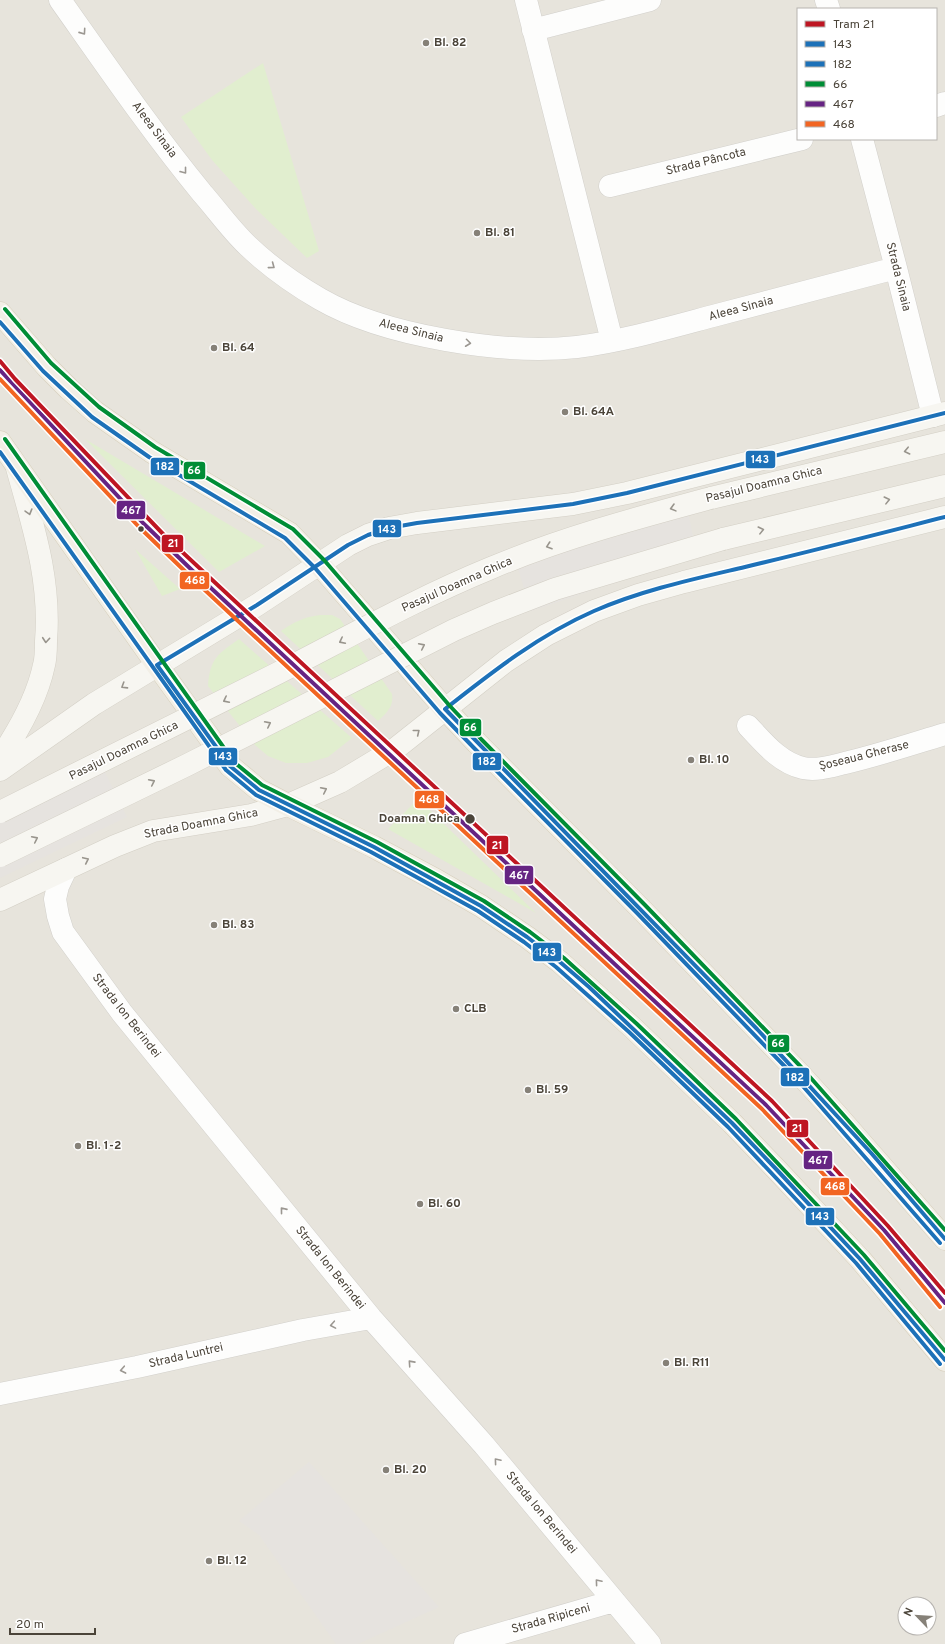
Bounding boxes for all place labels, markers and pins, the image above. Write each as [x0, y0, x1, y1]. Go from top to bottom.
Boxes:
place label: Bl. 82 [434, 35, 466, 51]
marker: Bl. 82 [421, 38, 431, 48]
place label: Bl. 81 [485, 225, 515, 241]
marker: Bl. 81 [472, 228, 482, 238]
place label: Bl. 64 [222, 340, 255, 356]
marker: Bl. 64 [209, 343, 219, 353]
place label: Bl. 64A [573, 404, 615, 420]
marker: Bl. 64A [560, 407, 570, 417]
unlabelled marker [136, 524, 146, 534]
place label: Bl. 10 [699, 752, 729, 768]
marker: Bl. 10 [686, 755, 696, 765]
place label: Doamna Ghica [379, 811, 460, 827]
marker: Doamna Ghica [463, 812, 477, 826]
place label: Bl. 83 [222, 917, 254, 933]
marker: Bl. 83 [209, 920, 219, 930]
place label: CLB [464, 1001, 487, 1017]
marker: CLB [451, 1004, 461, 1014]
place label: Bl. 59 [536, 1082, 568, 1098]
marker: Bl. 59 [523, 1085, 533, 1095]
place label: Bl. 1-2 [86, 1138, 121, 1154]
marker: Bl. 1-2 [73, 1141, 83, 1151]
place label: Bl. 60 [428, 1196, 461, 1212]
marker: Bl. 60 [415, 1199, 425, 1209]
place label: Bl. R11 [674, 1355, 710, 1371]
marker: Bl. R11 [661, 1358, 671, 1368]
place label: Bl. 20 [394, 1462, 427, 1478]
marker: Bl. 20 [381, 1465, 391, 1475]
place label: Bl. 12 [217, 1553, 247, 1569]
marker: Bl. 12 [204, 1556, 214, 1566]

